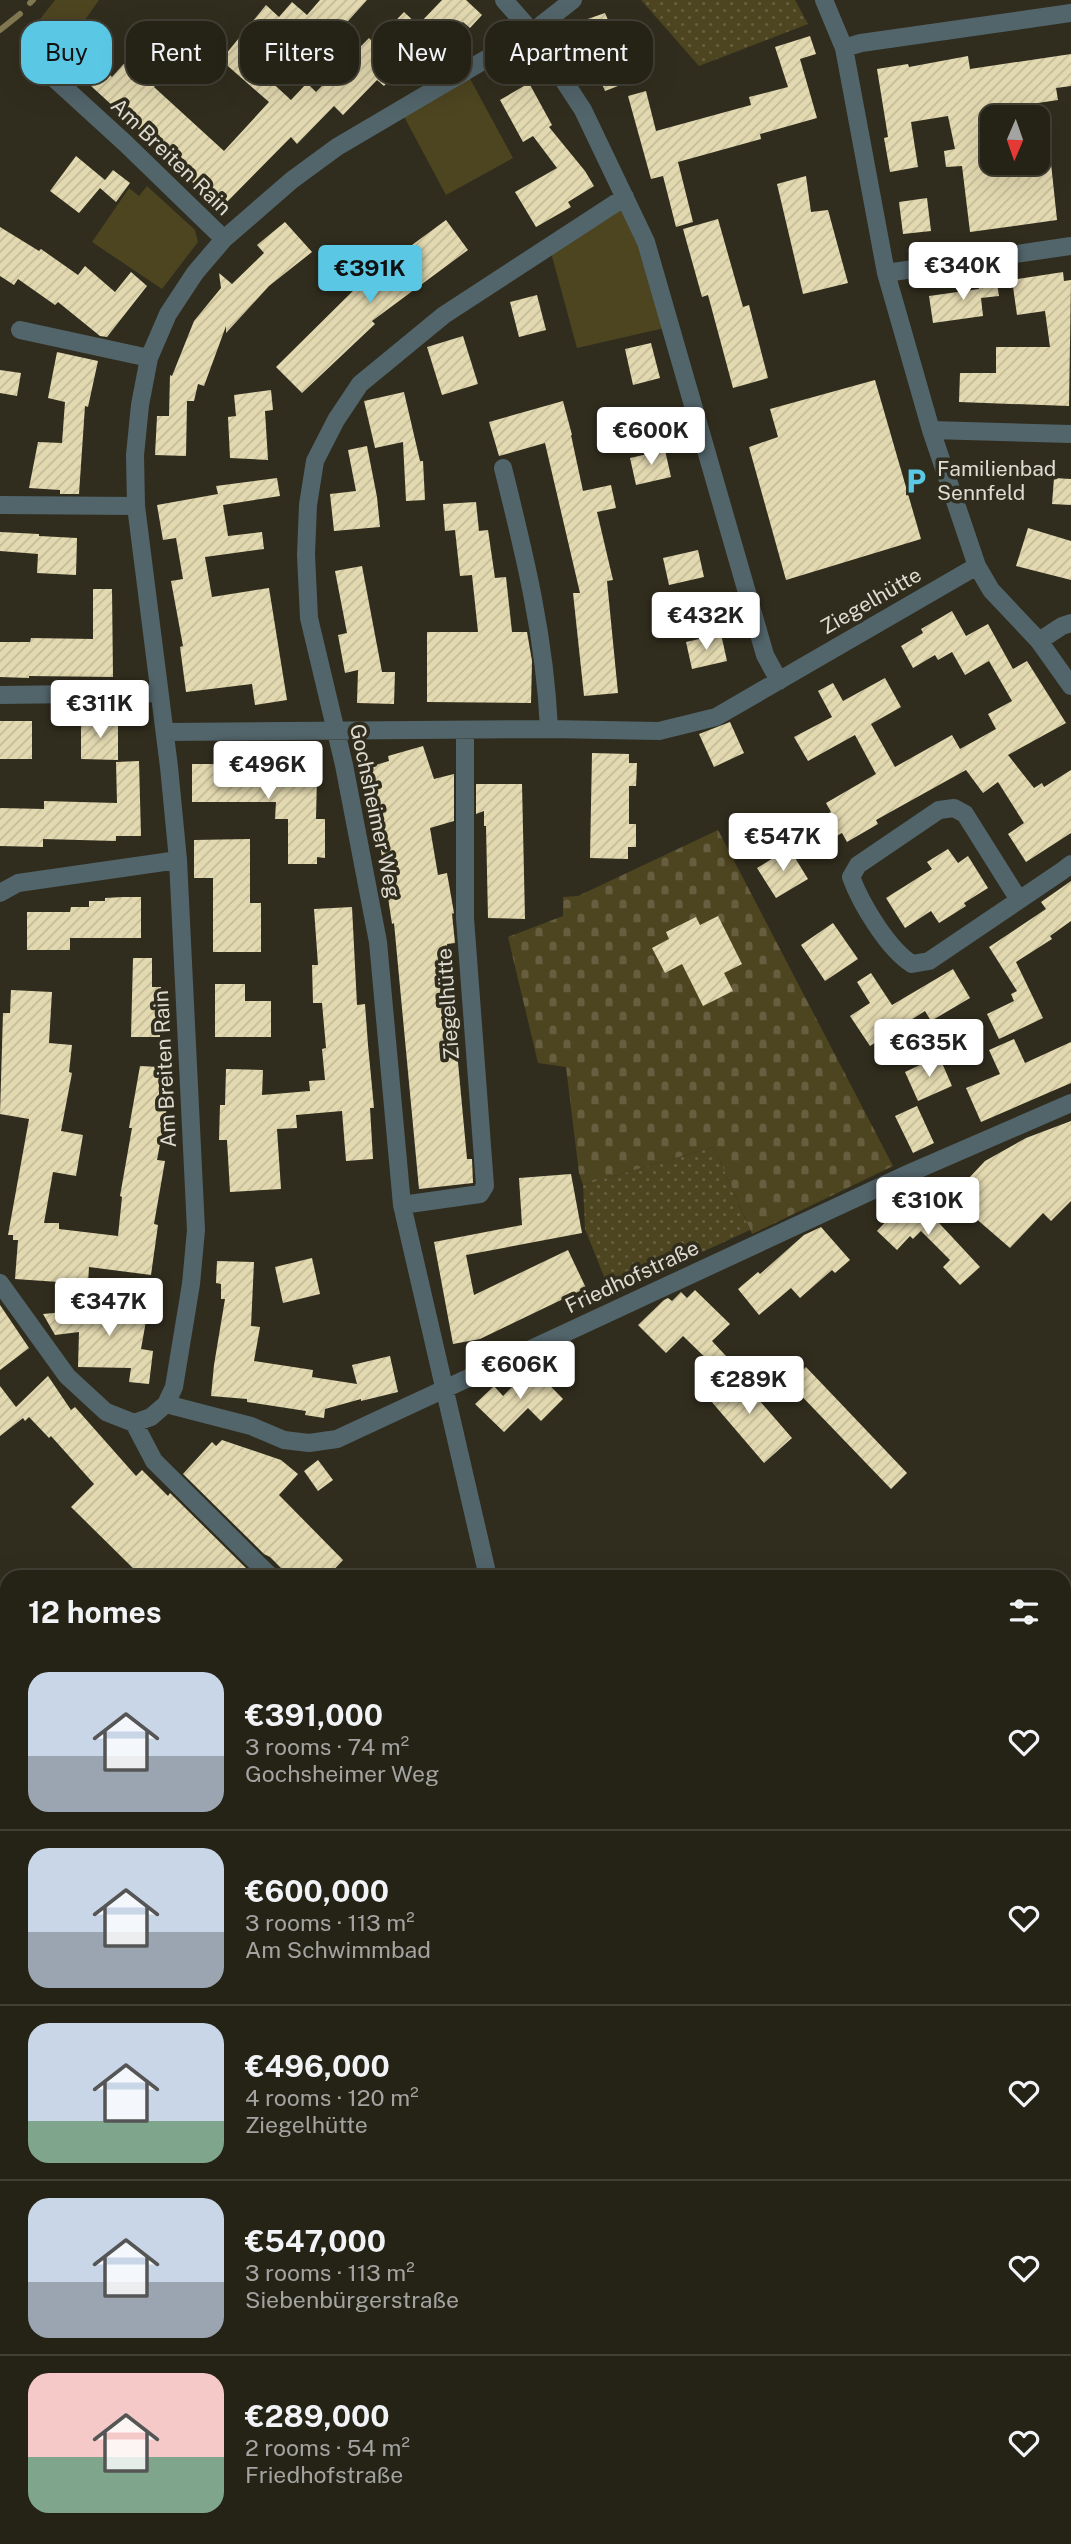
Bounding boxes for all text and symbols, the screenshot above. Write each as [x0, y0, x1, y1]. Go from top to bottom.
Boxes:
chip: Buy [21, 21, 112, 84]
chip: Rent [126, 21, 226, 84]
chip: Filters [240, 21, 359, 84]
chip: New [373, 21, 471, 84]
chip: Apartment [485, 21, 653, 84]
street label: Am Breiten Rain [106, 93, 237, 220]
north arrow [980, 105, 1050, 175]
map controls [980, 105, 1050, 175]
pin: €340K [914, 243, 1012, 302]
pin: €391K [321, 246, 419, 305]
text: €340K [925, 251, 1001, 278]
text: €391K [334, 254, 406, 281]
pin: €600K [602, 407, 700, 467]
text: €600K [613, 416, 689, 443]
place label: Familienbad Sennfeld [937, 456, 1056, 505]
parking icon: Familienbad Sennfeld [901, 466, 931, 496]
street label: Ziegelhütte [816, 562, 926, 639]
pin: €432K [657, 592, 755, 652]
text: €432K [668, 601, 744, 628]
pin: €311K [51, 680, 149, 740]
text: €311K [67, 689, 133, 716]
street label: Gochsheimer Weg [345, 722, 406, 900]
pin: €496K [219, 742, 317, 801]
text: €496K [230, 750, 306, 777]
pin: €547K [734, 814, 832, 873]
text: €547K [745, 822, 821, 849]
street label: Ziegelhütte [431, 947, 464, 1061]
street label: Am Breiten Rain [148, 990, 181, 1148]
pin: €635K [880, 1020, 978, 1079]
text: €635K [890, 1028, 968, 1055]
pin: €310K [879, 1178, 977, 1237]
text: €310K [892, 1186, 964, 1213]
street label: Friedhofstraße [561, 1235, 703, 1318]
pin: €347K [60, 1278, 158, 1338]
text: €347K [71, 1287, 147, 1314]
pin: €606K [471, 1342, 569, 1401]
text: €606K [482, 1350, 558, 1377]
pin: €289K [700, 1356, 798, 1416]
text: €289K [711, 1365, 787, 1392]
icon: filters [1005, 1593, 1043, 1631]
text: 12 homes [28, 1594, 162, 1630]
text: €391,000 [245, 1697, 383, 1733]
icon: home [84, 1700, 168, 1784]
icon: heart [1005, 1723, 1043, 1761]
text: 3 rooms · 74 m² [245, 1733, 409, 1760]
text: Gochsheimer Weg [245, 1760, 439, 1787]
text: €600,000 [245, 1873, 389, 1909]
icon: home [84, 1876, 168, 1960]
icon: heart [1005, 1899, 1043, 1937]
text: 3 rooms · 113 m² [245, 1909, 415, 1936]
text: Am Schwimmbad [245, 1936, 431, 1963]
text: €496,000 [245, 2048, 390, 2084]
icon: home [84, 2051, 168, 2135]
icon: heart [1005, 2074, 1043, 2112]
text: 4 rooms · 120 m² [245, 2084, 419, 2111]
text: Ziegelhütte [245, 2111, 368, 2138]
text: €547,000 [245, 2223, 386, 2259]
icon: home [84, 2226, 168, 2310]
icon: heart [1005, 2249, 1043, 2287]
text: 3 rooms · 113 m² [245, 2259, 415, 2286]
text: Siebenbürgerstraße [245, 2286, 459, 2313]
text: €289,000 [245, 2398, 390, 2434]
icon: home [84, 2401, 168, 2485]
icon: heart [1005, 2424, 1043, 2462]
text: 2 rooms · 54 m² [245, 2434, 410, 2461]
text: Friedhofstraße [245, 2461, 403, 2488]

